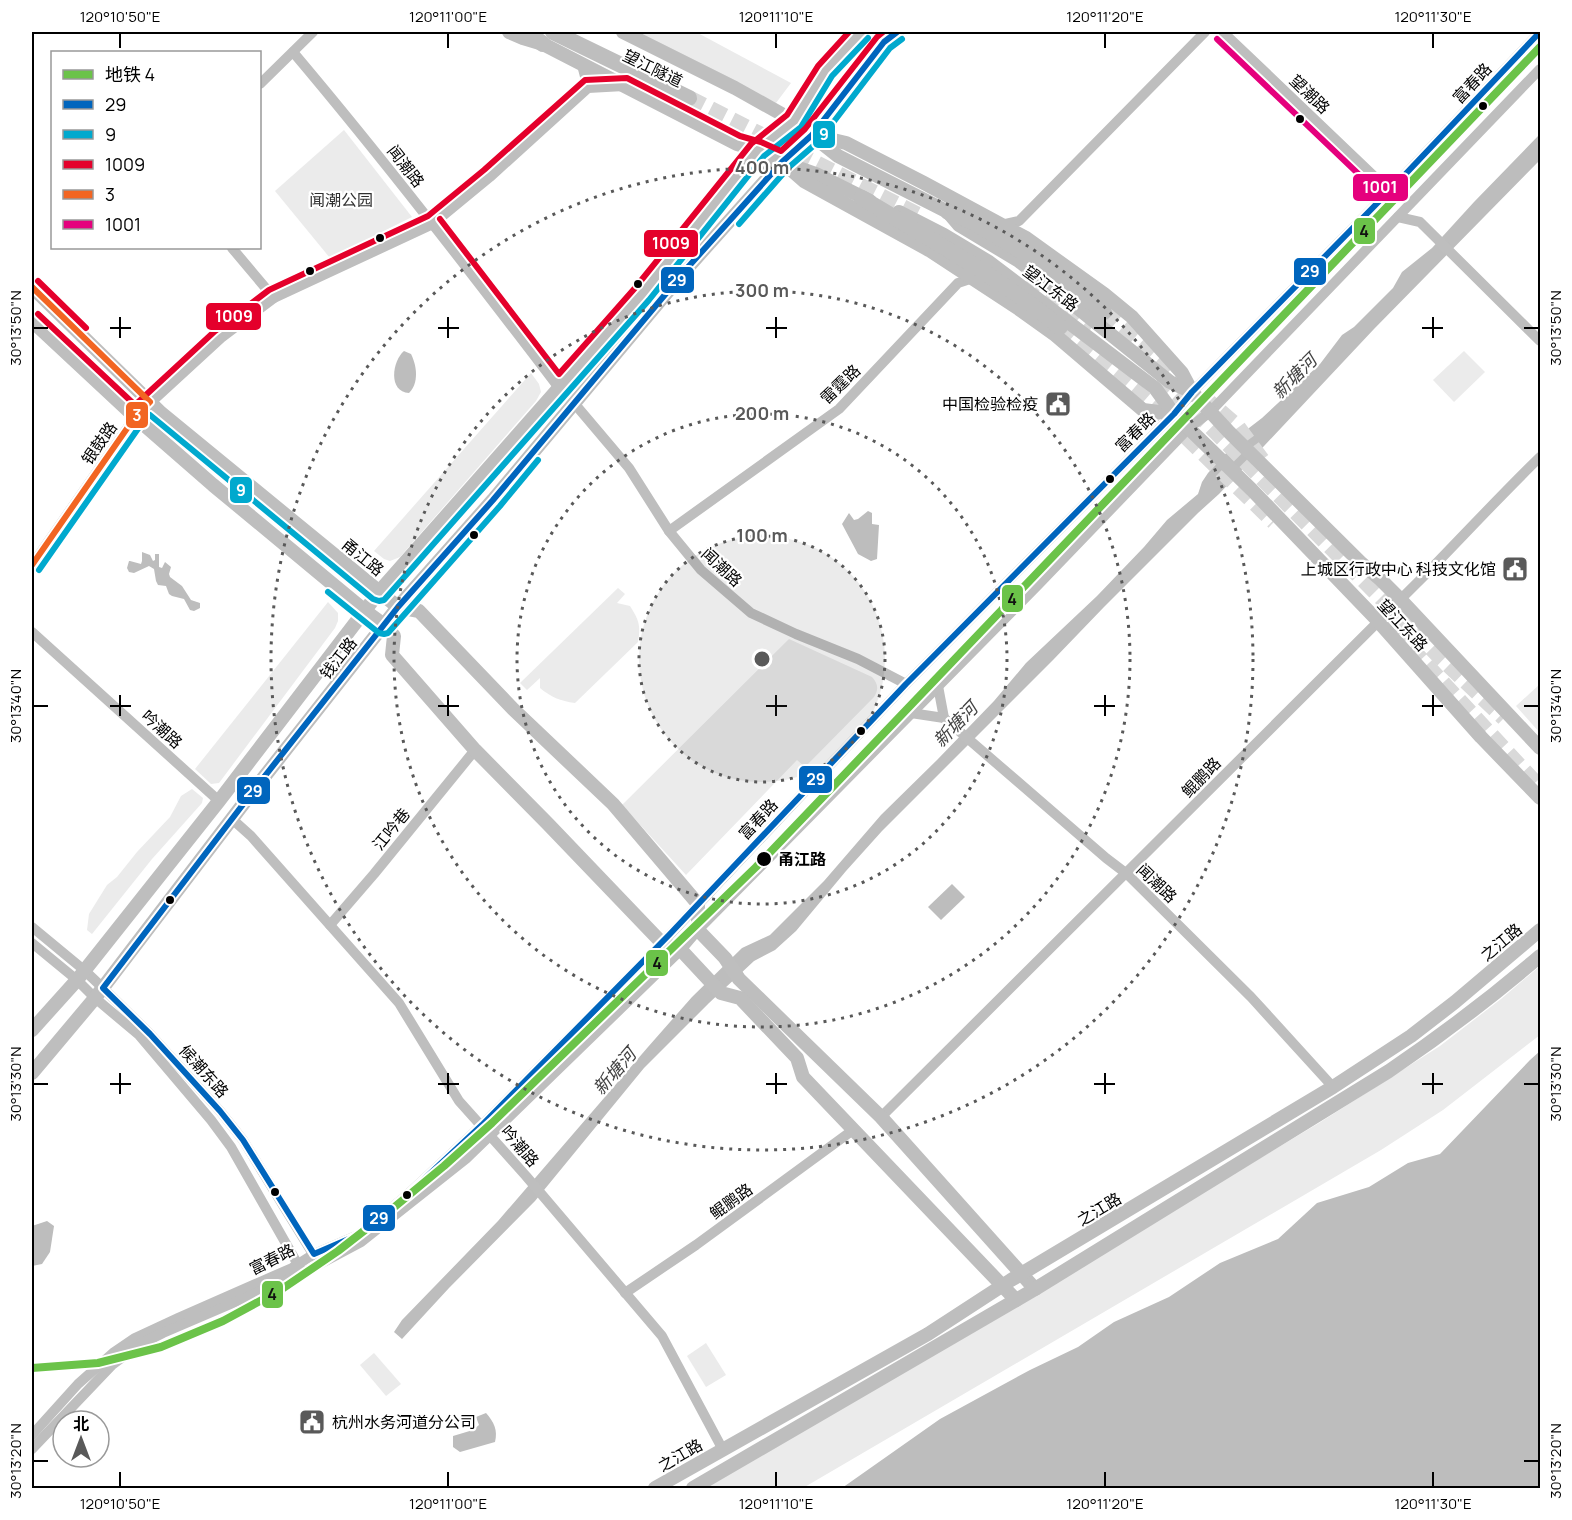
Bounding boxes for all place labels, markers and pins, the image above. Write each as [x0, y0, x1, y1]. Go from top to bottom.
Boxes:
unlabelled marker [1477, 100, 1489, 112]
unlabelled marker [1294, 113, 1306, 125]
unlabelled marker [374, 232, 386, 244]
unlabelled marker [304, 265, 316, 277]
unlabelled marker [632, 278, 644, 290]
public building icon: 中国检验检疫 [1043, 389, 1073, 419]
place label: 中国检验检疫 [942, 393, 1038, 415]
unlabelled marker [1104, 473, 1116, 485]
unlabelled marker [468, 529, 480, 541]
public building icon: 上城区行政中心 科技文化馆 [1500, 554, 1530, 584]
place label: 上城区行政中心 科技文化馆 [1301, 558, 1496, 580]
centre of rings [752, 649, 772, 669]
unlabelled marker [855, 725, 867, 737]
place label: 甬江路 [778, 848, 826, 870]
marker: 甬江路 [755, 850, 773, 868]
unlabelled marker [164, 894, 176, 906]
unlabelled marker [269, 1186, 281, 1198]
unlabelled marker [401, 1189, 413, 1201]
public building icon: 杭州水务河道分公司 [297, 1407, 327, 1437]
place label: 杭州水务河道分公司 [332, 1411, 476, 1433]

